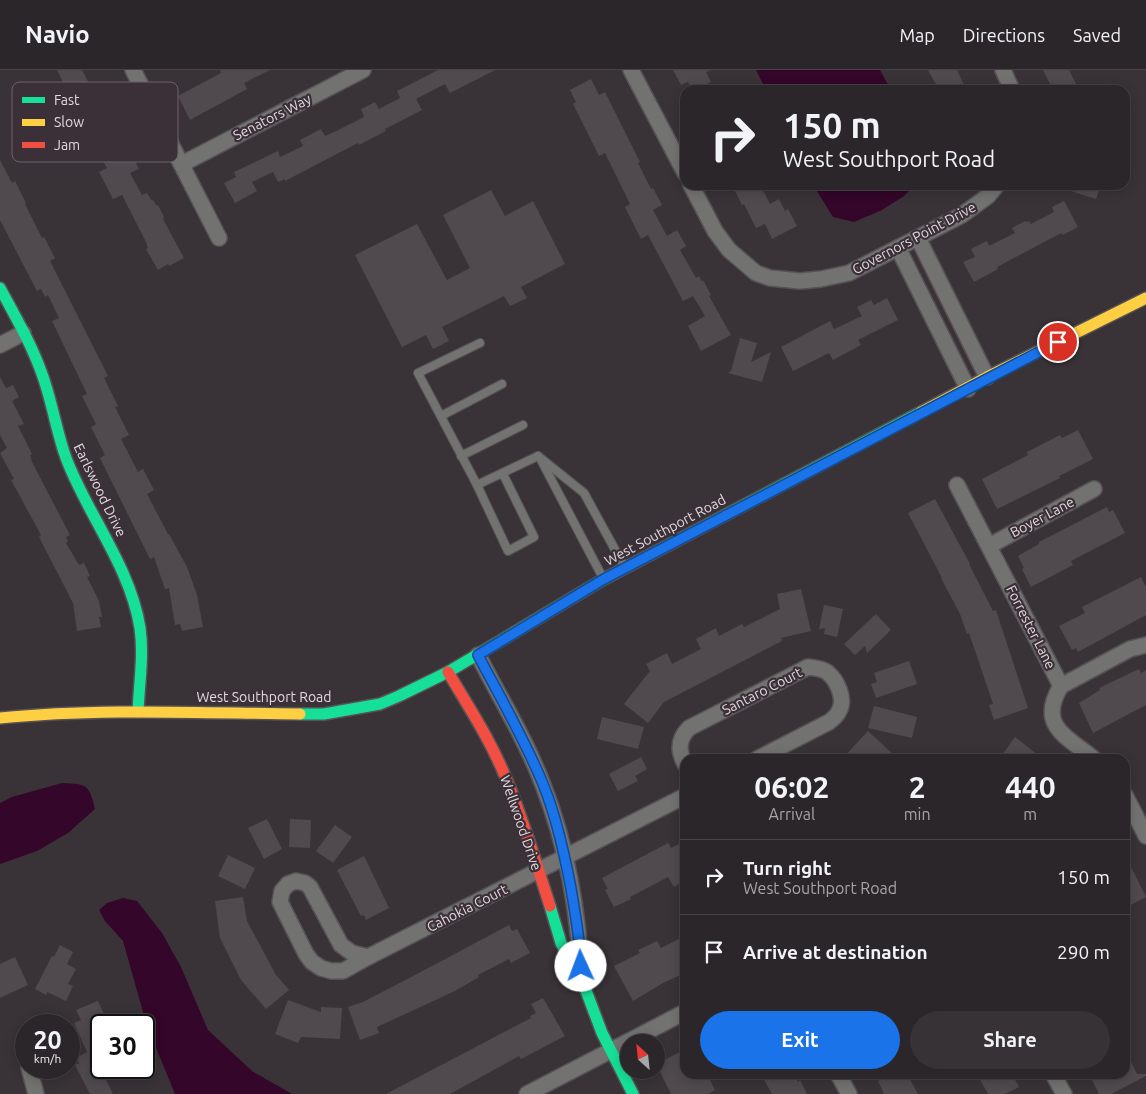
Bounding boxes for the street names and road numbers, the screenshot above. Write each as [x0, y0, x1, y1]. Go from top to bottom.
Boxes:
street label: Senators Way [230, 90, 314, 143]
street label: Governors Point Drive [849, 199, 979, 277]
street label: Earlswood Drive [70, 441, 130, 539]
street label: West Southport Road [602, 491, 728, 569]
street label: Boyer Lane [1007, 493, 1077, 541]
street label: Forrester Lane [1003, 583, 1059, 671]
street label: Santaro Court [719, 664, 805, 718]
street label: West Southport Road [197, 689, 331, 705]
street label: Wellwood Drive [497, 773, 545, 873]
street label: Cahokia Court [424, 881, 510, 935]

